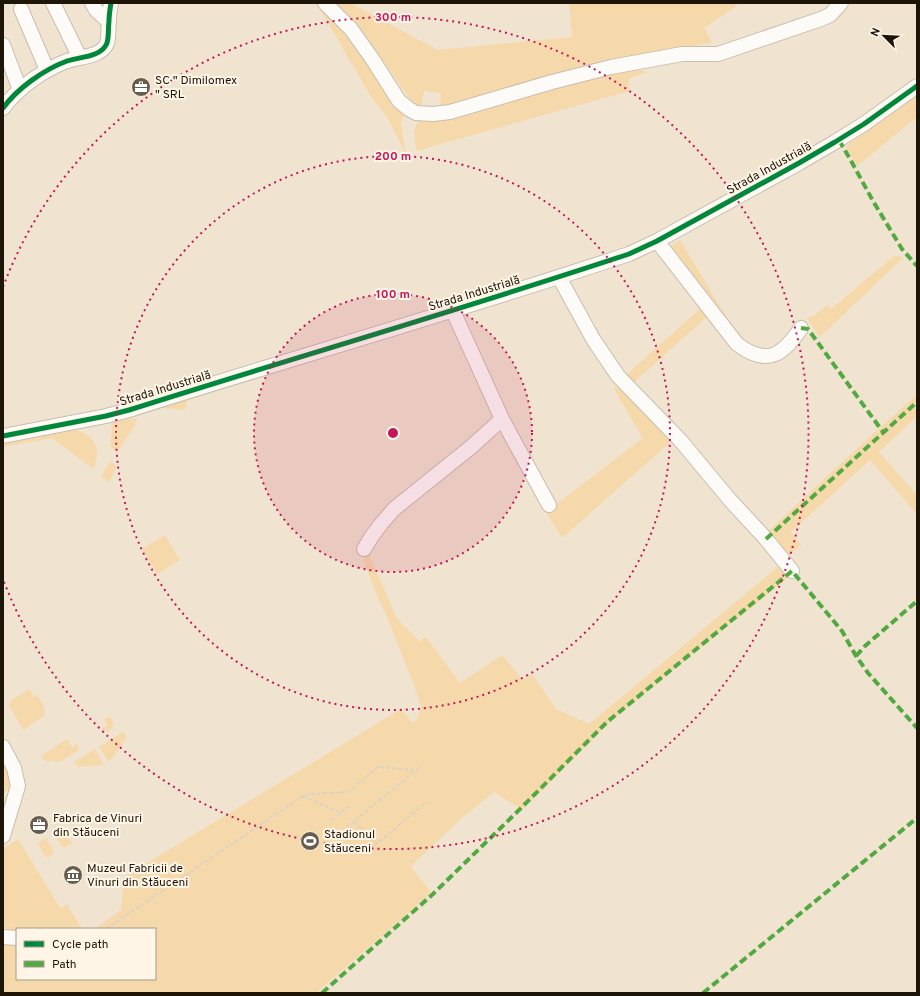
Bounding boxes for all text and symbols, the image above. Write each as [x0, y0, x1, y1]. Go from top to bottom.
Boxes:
text: 300 m [375, 10, 411, 26]
north arrow [864, 16, 904, 56]
text: N [868, 26, 884, 39]
place label: SC " Dimilomex " SRL [155, 73, 237, 103]
office icon: SC " Dimilomex " SRL [130, 76, 152, 98]
street label: Strada Industrială [724, 139, 815, 199]
text: 200 m [375, 149, 411, 165]
street label: Strada Industrială [427, 272, 522, 315]
text: 100 m [376, 287, 410, 303]
street label: Strada Industrială [118, 367, 213, 410]
centre of rings [386, 426, 400, 440]
place label: Fabrica de Vinuri din Stăuceni [53, 811, 142, 841]
office icon: Fabrica de Vinuri din Stăuceni [28, 814, 50, 836]
place label: Stadionul Stăuceni [324, 827, 375, 857]
sports icon: Stadionul Stăuceni [299, 830, 321, 852]
place label: Muzeul Fabricii de Vinuri din Stăuceni [87, 861, 188, 891]
museum icon: Muzeul Fabricii de Vinuri din Stăuceni [62, 864, 84, 886]
legend [16, 928, 156, 980]
text: Cycle path [52, 937, 109, 953]
text: Path [52, 957, 77, 973]

